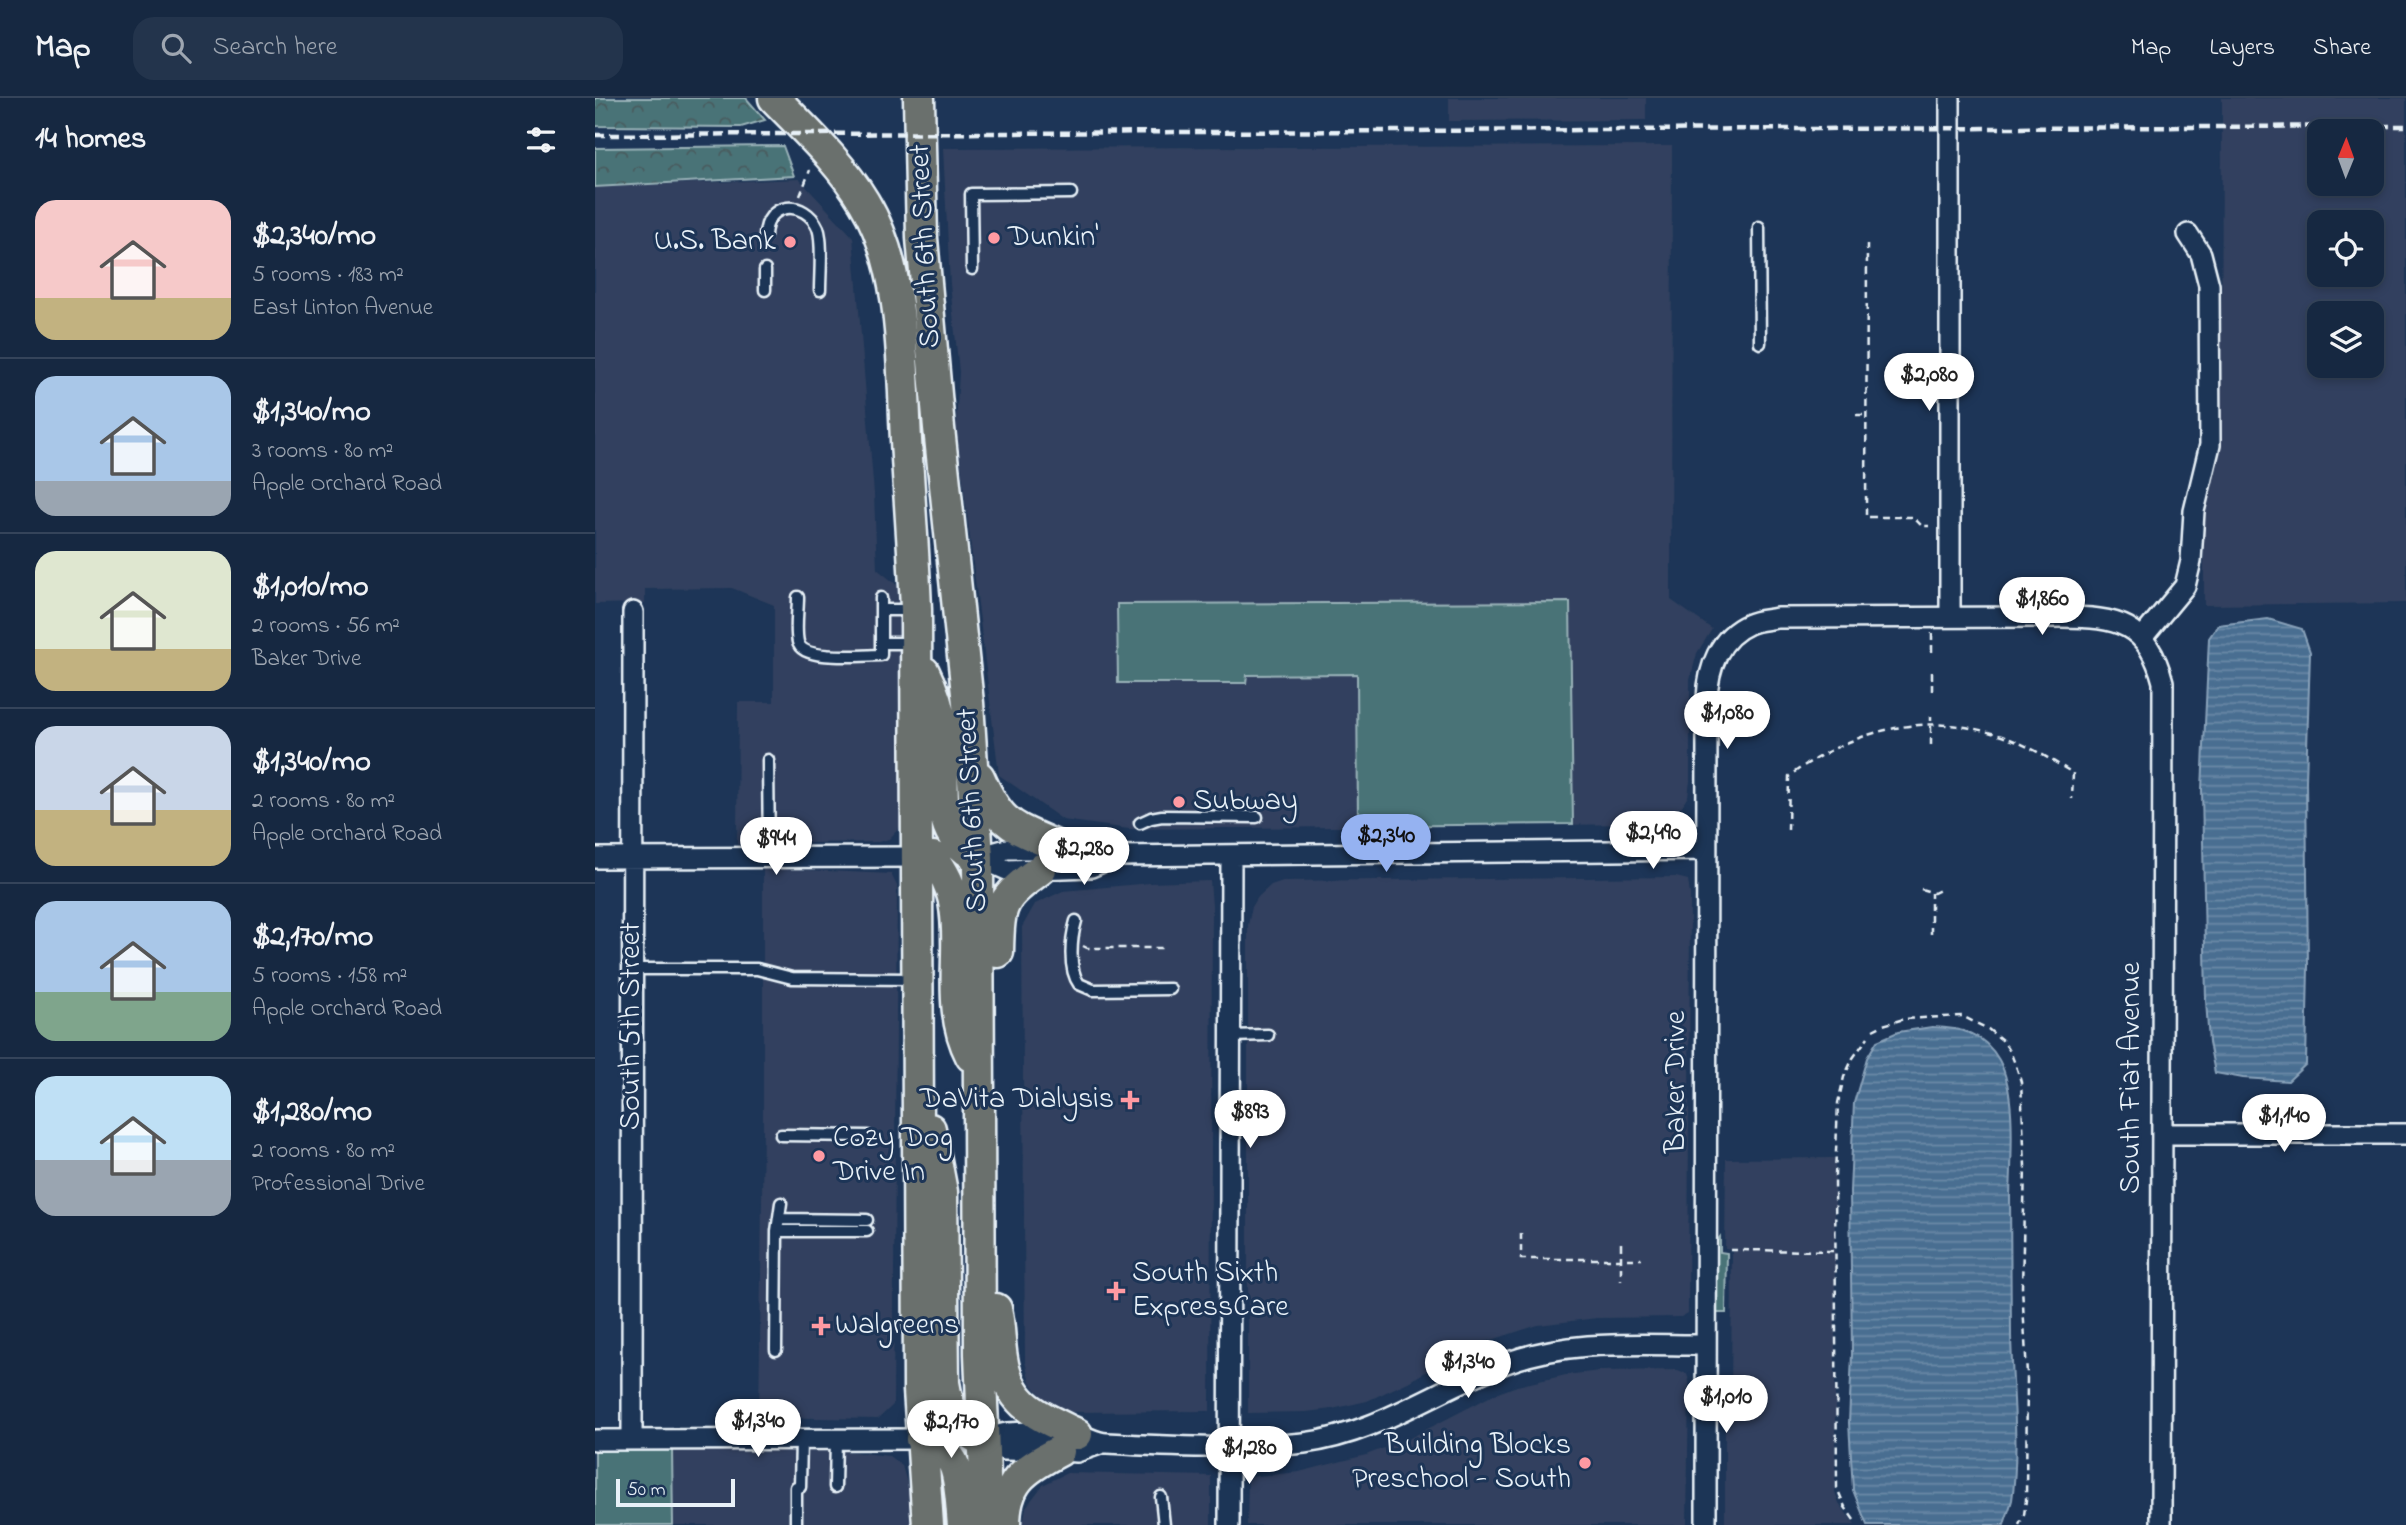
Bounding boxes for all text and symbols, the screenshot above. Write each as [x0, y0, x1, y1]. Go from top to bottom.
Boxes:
search box [133, 17, 623, 80]
text: Map [35, 24, 91, 72]
icon: search [157, 29, 195, 67]
text: Search here [213, 29, 337, 67]
text: Map [2131, 31, 2171, 66]
text: Layers [2209, 31, 2275, 66]
text: Share [2313, 31, 2371, 66]
text: 14 homes [35, 118, 146, 162]
north arrow [2307, 119, 2383, 196]
map controls [2307, 119, 2384, 378]
icon: filters [522, 121, 560, 159]
street label: South 6th Street [899, 143, 953, 349]
button: locate [2307, 210, 2384, 287]
text: $2,340/mo [252, 215, 376, 259]
place label: Dunkin' [1007, 216, 1098, 260]
place label: U.S. Bank [654, 220, 777, 264]
icon: home [91, 228, 175, 312]
marker: Dunkin' [986, 230, 1002, 246]
marker: U.S. Bank [782, 234, 798, 250]
text: 5 rooms · 183 m² [252, 259, 404, 292]
text: East Linton Avenue [252, 292, 433, 325]
button: layers [2307, 301, 2384, 378]
pin: $2,080 [1872, 354, 1986, 413]
text: $2,080 [1900, 359, 1958, 392]
text: $1,340/mo [252, 391, 371, 435]
icon: home [91, 404, 175, 488]
text: 3 rooms · 80 m² [252, 435, 393, 468]
text: Apple Orchard Road [252, 468, 442, 501]
text: $1,010/mo [252, 566, 369, 610]
pin: $1,860 [1985, 578, 2099, 637]
icon: home [91, 579, 175, 663]
text: $1,860 [2015, 583, 2069, 616]
text: 2 rooms · 56 m² [252, 610, 400, 643]
text: Baker Drive [252, 643, 361, 676]
pin: $1,080 [1670, 692, 1784, 751]
text: $1,080 [1700, 697, 1754, 730]
street label: South 6th Street [946, 707, 1000, 913]
text: $1,340/mo [252, 741, 371, 785]
icon: home [91, 754, 175, 838]
place label: Subway [1193, 780, 1298, 824]
text: 2 rooms · 80 m² [252, 785, 395, 818]
marker: Subway [1171, 794, 1187, 810]
pin: $2,490 [1596, 812, 1710, 871]
pin: $2,340 [1329, 814, 1443, 874]
text: $2,490 [1625, 817, 1681, 850]
text: Apple Orchard Road [252, 818, 442, 851]
pin: $944 [735, 818, 817, 877]
text: $2,340 [1357, 820, 1415, 853]
text: $944 [756, 823, 796, 856]
pin: $2,280 [1027, 828, 1141, 887]
text: $2,280 [1054, 833, 1114, 866]
text: $2,170/mo [252, 916, 373, 960]
street label: South 5th Street [610, 922, 654, 1130]
icon: home [91, 929, 175, 1013]
text: 5 rooms · 158 m² [252, 960, 407, 993]
street label: South Fiat Avenue [2110, 961, 2154, 1194]
text: Apple Orchard Road [252, 993, 442, 1026]
street label: Baker Drive [1655, 1010, 1699, 1154]
place label: DaVita Dialysis [919, 1078, 1114, 1122]
marker: DaVita Dialysis [1120, 1090, 1140, 1110]
pin: $893 [1209, 1090, 1291, 1150]
text: $1,280/mo [252, 1091, 372, 1135]
pin: $1,140 [2227, 1094, 2341, 1154]
text: $893 [1231, 1096, 1269, 1129]
text: $1,140 [2258, 1100, 2310, 1133]
icon: home [91, 1104, 175, 1188]
place label: Cozy Dog Drive In [832, 1117, 953, 1195]
text: 2 rooms · 80 m² [252, 1135, 395, 1168]
marker: Cozy Dog Drive In [811, 1148, 827, 1164]
text: Professional Drive [252, 1168, 425, 1201]
place label: South Sixth ExpressCare [1132, 1252, 1289, 1330]
marker: South Sixth ExpressCare [1106, 1281, 1126, 1301]
place label: Walgreens [835, 1304, 959, 1348]
marker: Walgreens [813, 1318, 829, 1334]
pin: $1,340 [1411, 1340, 1525, 1400]
text: $1,340 [1441, 1346, 1495, 1379]
pin: $1,010 [1669, 1376, 1783, 1435]
text: $1,010 [1700, 1381, 1752, 1414]
pin: $1,340 [701, 1400, 815, 1459]
pin: $2,170 [894, 1400, 1008, 1460]
text: $1,340 [731, 1405, 785, 1438]
text: $2,170 [923, 1406, 979, 1439]
place label: Building Blocks Preschool - South [1352, 1424, 1571, 1502]
pin: $1,280 [1192, 1426, 1306, 1486]
text: $1,280 [1221, 1432, 1277, 1465]
marker: Building Blocks Preschool - South [1577, 1455, 1593, 1471]
scale bar [616, 1476, 735, 1508]
text: 50 m [627, 1477, 666, 1504]

